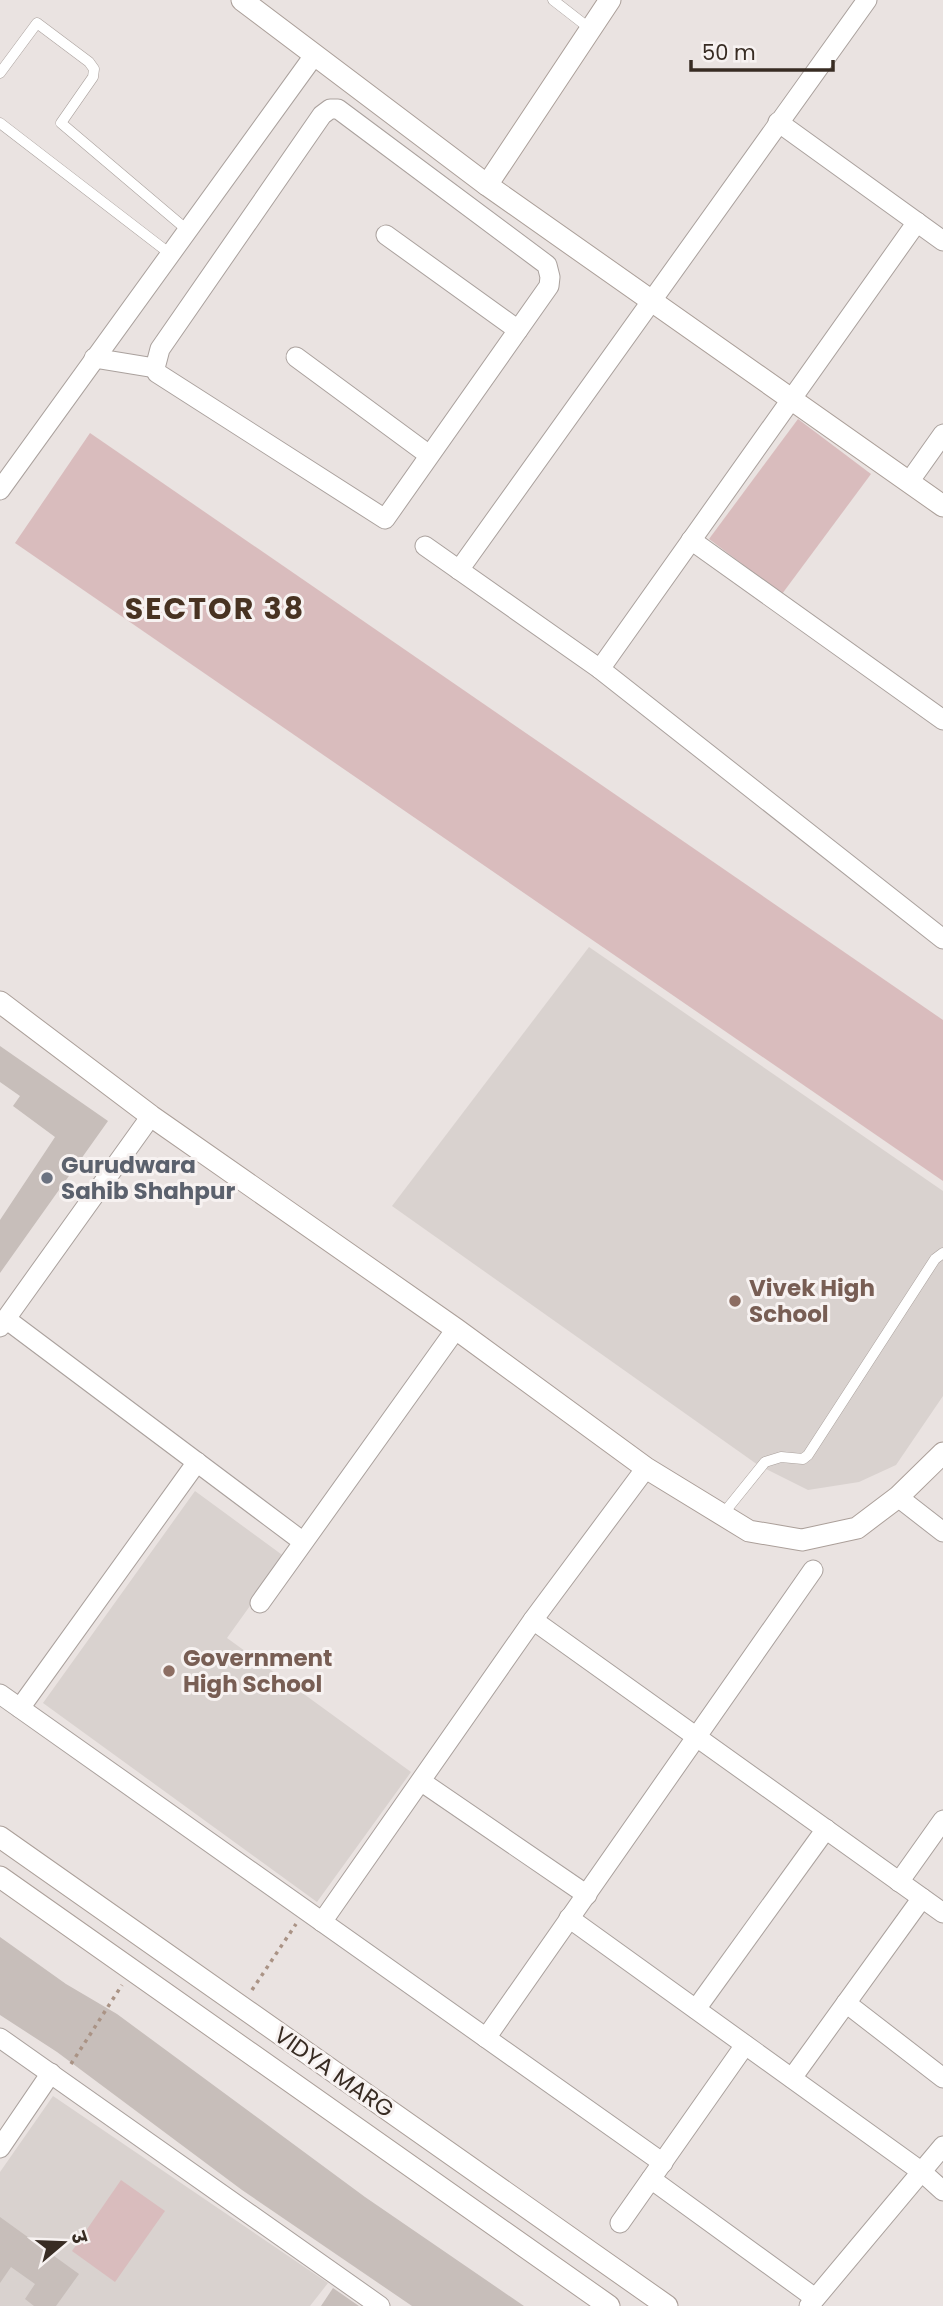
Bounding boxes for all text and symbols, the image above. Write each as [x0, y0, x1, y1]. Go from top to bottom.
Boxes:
scale bar [691, 28, 833, 72]
text: 50 m [702, 38, 756, 67]
district label: SECTOR 38 [125, 587, 305, 630]
place label: Gurudwara Sahib Shahpur [61, 1149, 235, 1207]
marker: Gurudwara Sahib Shahpur [39, 1170, 55, 1186]
place label: Vivek High School [749, 1272, 875, 1330]
marker: Vivek High School [727, 1293, 743, 1309]
place label: Government High School [183, 1642, 332, 1700]
marker: Government High School [161, 1663, 177, 1679]
street label: VIDYA MARG [268, 2019, 400, 2125]
north arrow [28, 2208, 98, 2278]
text: उ [64, 2227, 94, 2248]

